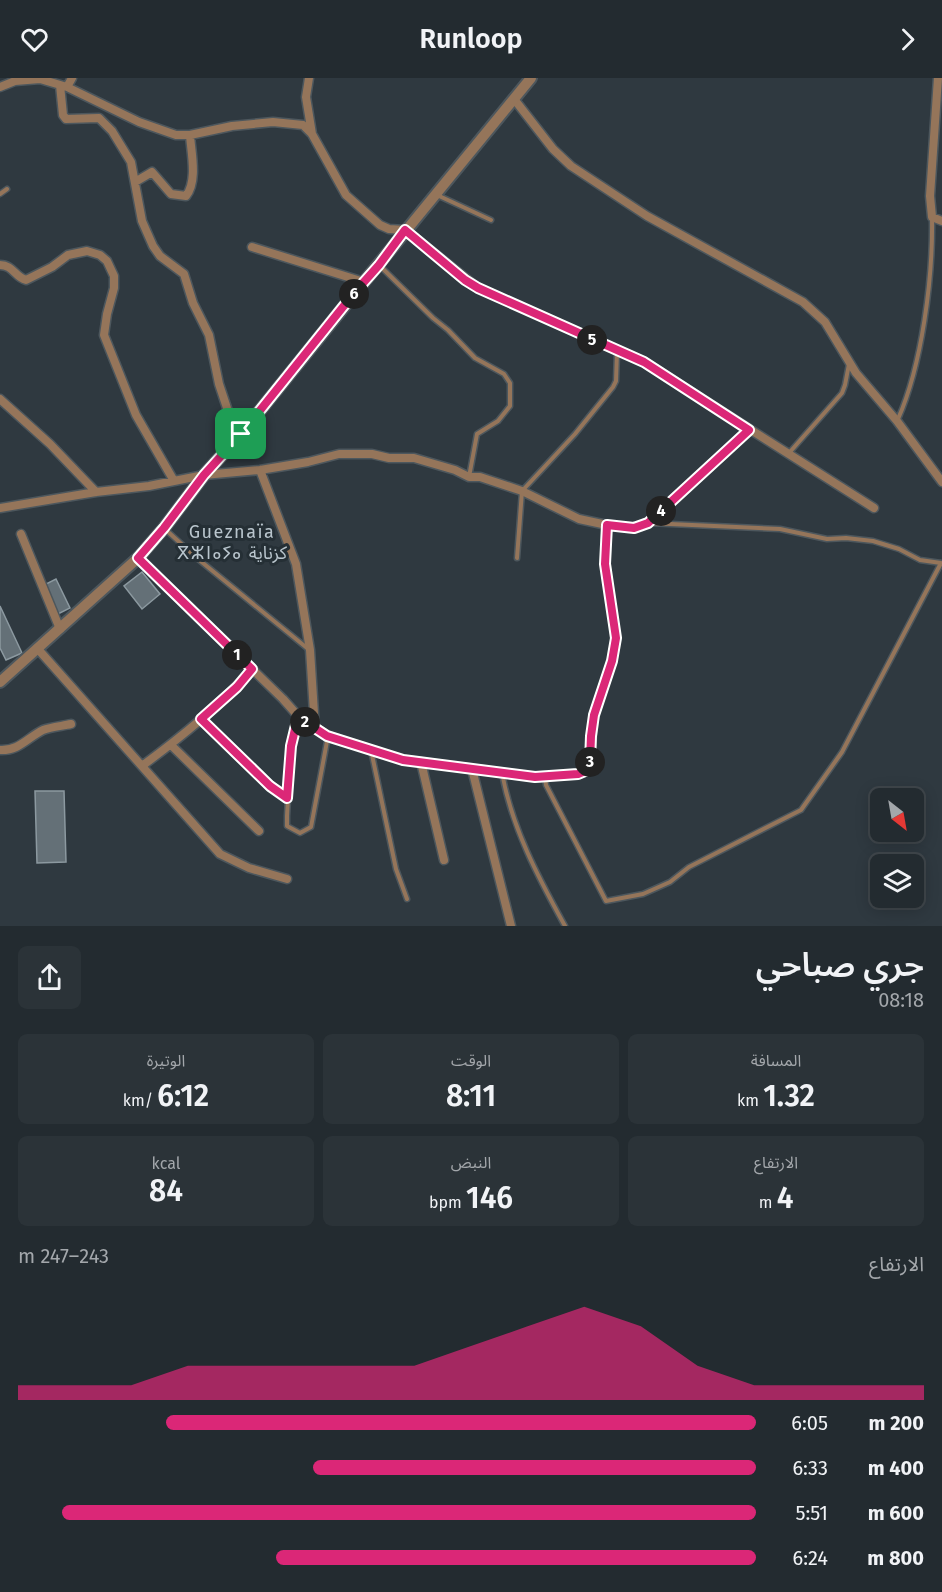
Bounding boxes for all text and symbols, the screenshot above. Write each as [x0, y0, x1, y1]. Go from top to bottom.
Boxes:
icon: heart [18, 23, 51, 56]
text: Runloop [419, 23, 523, 55]
icon: forward [891, 23, 924, 56]
pin: 6 [339, 279, 369, 309]
text: 6 [349, 284, 359, 303]
pin: 5 [577, 325, 607, 355]
text: 5 [588, 330, 596, 349]
pin [215, 408, 266, 459]
icon: arrive [224, 417, 257, 450]
pin: 4 [646, 496, 676, 526]
text: 4 [656, 501, 666, 520]
district label: Gueznaïa ⴳⵣⵏⴰⵢⴰ كزناية [177, 521, 288, 564]
pin: 1 [222, 640, 252, 670]
text: 1 [233, 645, 241, 664]
pin: 2 [290, 707, 320, 737]
text: 2 [301, 712, 309, 731]
pin: 3 [575, 747, 605, 777]
text: 3 [586, 752, 594, 771]
north arrow [870, 788, 924, 842]
map controls [870, 788, 924, 908]
button: layers [870, 854, 924, 908]
text: جري صباحي [756, 945, 924, 985]
button: share [18, 946, 81, 1009]
text: 08:18 [878, 988, 924, 1012]
text: الوتيرة [147, 1051, 185, 1070]
text: الوقت [451, 1051, 491, 1070]
text: المسافة [751, 1051, 801, 1070]
text: 6:12 [157, 1078, 209, 1114]
text: 8:11 [446, 1078, 496, 1114]
text: 1.32 [763, 1078, 815, 1114]
text: /km [123, 1091, 157, 1110]
text: km [737, 1091, 763, 1110]
text: النبض [451, 1153, 491, 1172]
text: الارتفاع [754, 1153, 798, 1172]
text: kcal [152, 1154, 180, 1173]
text: 84 [149, 1173, 183, 1209]
text: 146 [466, 1180, 513, 1216]
text: 4 [777, 1180, 793, 1216]
text: bpm [429, 1193, 466, 1212]
text: m [759, 1193, 777, 1212]
text: 243–247 m [18, 1244, 109, 1268]
text: الارتفاع [869, 1252, 924, 1276]
text: 6:05 [791, 1411, 828, 1435]
text: 200 m [869, 1411, 924, 1435]
text: 6:33 [792, 1456, 828, 1480]
text: 400 m [868, 1456, 924, 1480]
text: 5:51 [795, 1501, 828, 1525]
text: 600 m [868, 1501, 924, 1525]
text: 6:24 [793, 1546, 828, 1570]
text: 800 m [867, 1546, 924, 1570]

